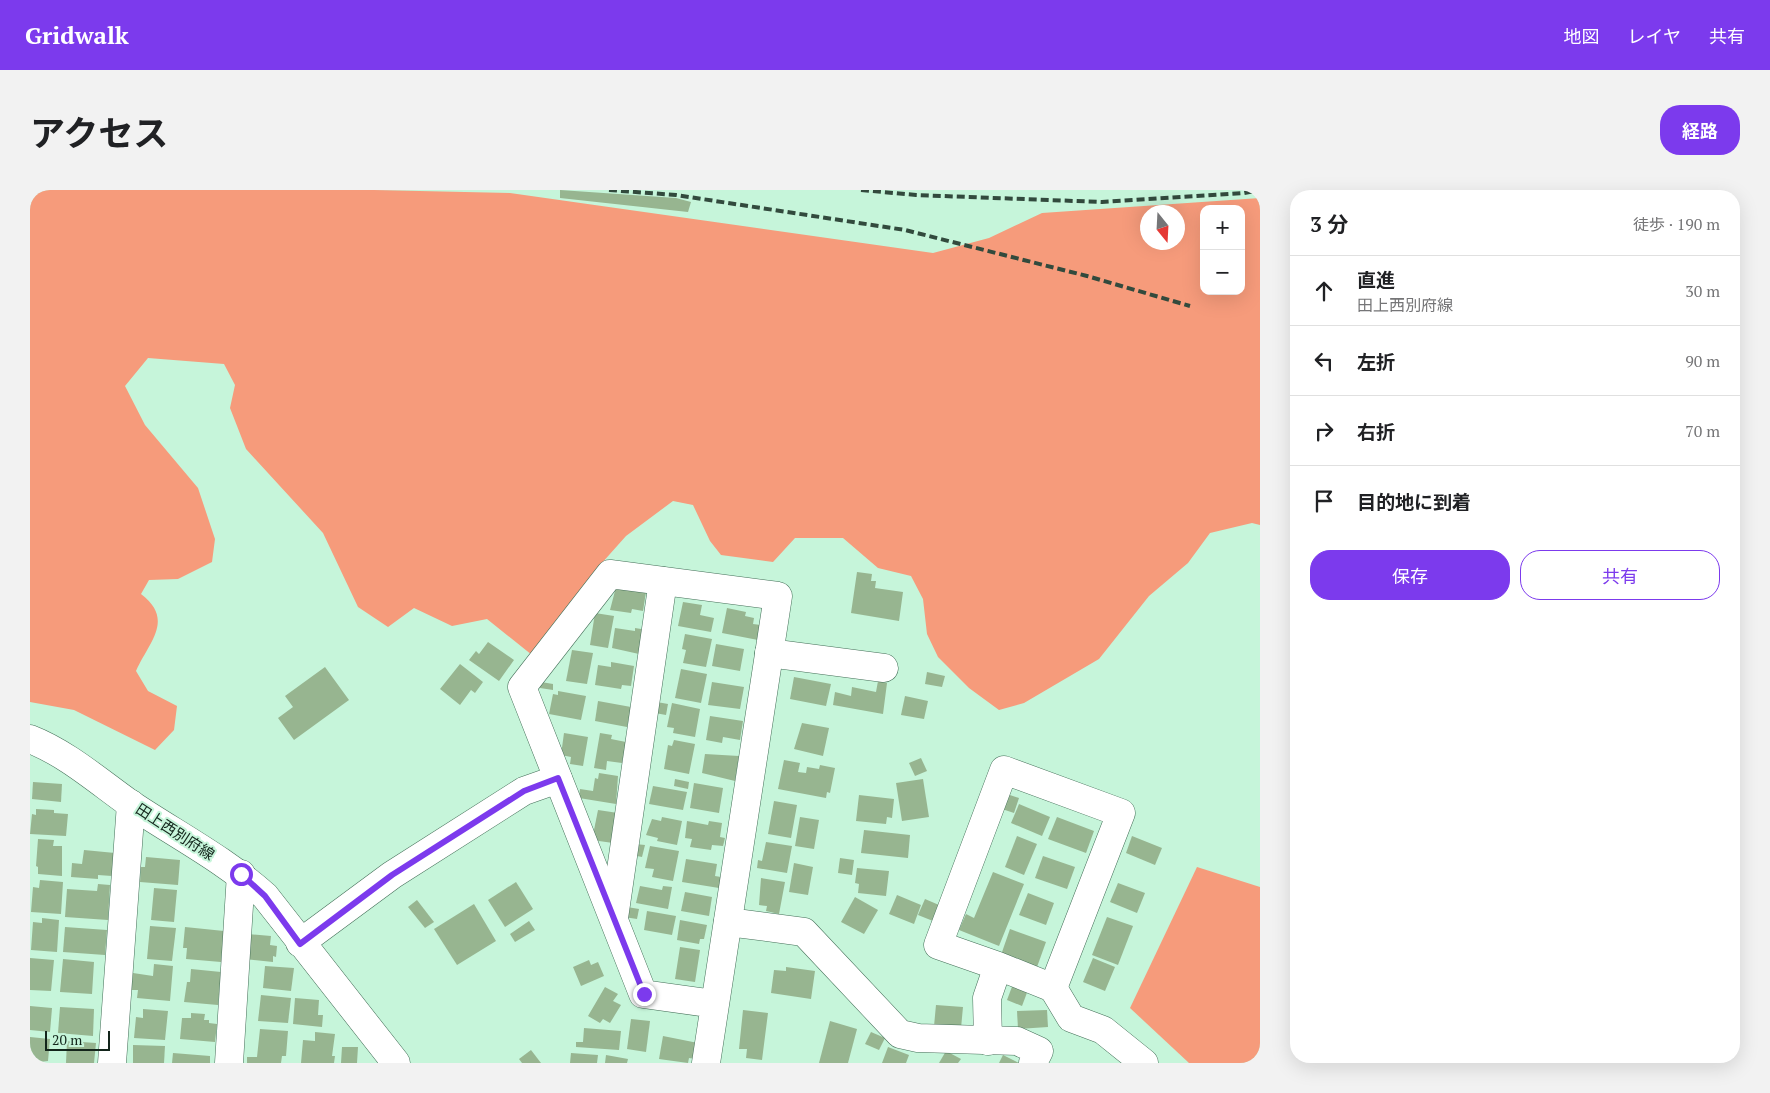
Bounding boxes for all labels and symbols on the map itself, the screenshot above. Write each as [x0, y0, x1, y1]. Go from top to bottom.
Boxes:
north arrow [1140, 205, 1185, 250]
street label: 田上西別府線 [132, 798, 219, 864]
route start [230, 863, 253, 886]
route end [633, 983, 656, 1006]
scale bar [45, 1028, 110, 1051]

